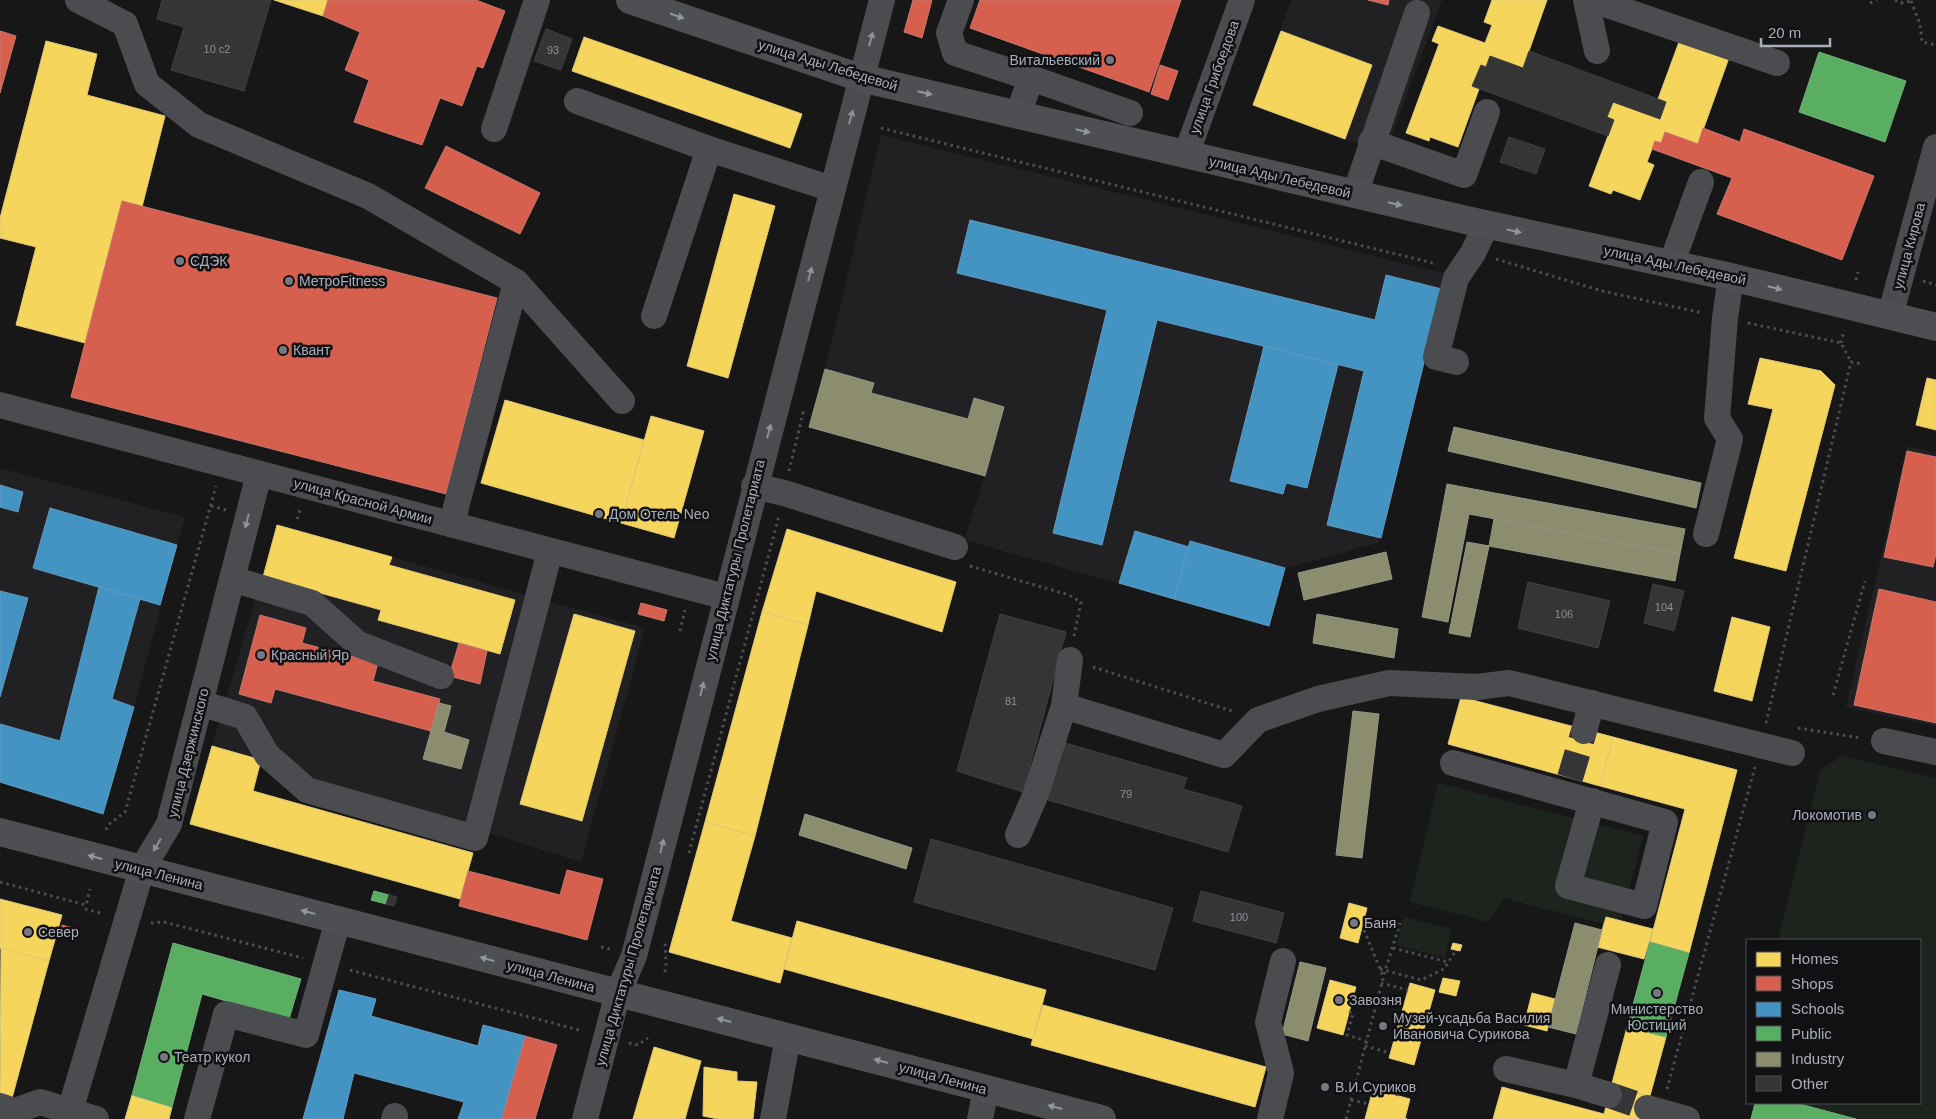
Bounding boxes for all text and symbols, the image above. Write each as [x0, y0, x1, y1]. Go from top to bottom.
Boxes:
one-way arrow [669, 13, 684, 20]
scale bar [1761, 15, 1830, 47]
street label: улица Грибоедова [1186, 18, 1242, 136]
text: 20 m [1768, 24, 1801, 41]
one-way arrow [867, 31, 875, 47]
street label: улица Ады Лебедевой [756, 36, 900, 94]
house number: 10 с2 [204, 43, 230, 55]
house number: 93 [547, 44, 559, 56]
place label: Витальевский [1010, 52, 1100, 68]
marker: Витальевский [1104, 54, 1116, 66]
one-way arrow [918, 89, 933, 97]
one-way arrow [847, 109, 855, 124]
one-way arrow [1076, 127, 1091, 135]
street label: улица Ады Лебедевой [1208, 153, 1352, 201]
one-way arrow [1387, 200, 1402, 208]
street label: улица Кирова [1890, 201, 1928, 291]
one-way arrow [1507, 227, 1523, 235]
street label: улица Ады Лебедевой [1602, 242, 1748, 288]
place label: СДЭК [190, 253, 228, 269]
marker: СДЭК [174, 255, 186, 267]
one-way arrow [806, 267, 814, 282]
place label: МетроFitness [299, 273, 385, 289]
marker: МетроFitness [283, 275, 295, 287]
one-way arrow [1768, 284, 1783, 292]
place label: Квант [293, 342, 331, 358]
marker: Квант [277, 344, 289, 356]
one-way arrow [765, 424, 773, 439]
street label: улица Диктатуры Пролетариата [702, 458, 768, 662]
street label: улица Красной Армии [292, 475, 434, 527]
place label: Дом Отель Neo [609, 506, 710, 522]
marker: Дом Отель Neo [593, 508, 605, 520]
one-way arrow [243, 513, 251, 528]
house number: 104 [1655, 601, 1673, 613]
house number: 106 [1555, 608, 1573, 620]
place label: Красный Яр [271, 647, 349, 663]
marker: Красный Яр [255, 649, 267, 661]
one-way arrow [698, 681, 706, 696]
street label: улица Дзержинского [164, 686, 212, 819]
house number: 81 [1005, 695, 1017, 707]
house number: 79 [1120, 788, 1132, 800]
place label: Локомотив [1792, 807, 1862, 823]
marker: Локомотив [1866, 809, 1878, 821]
one-way arrow [152, 839, 161, 852]
one-way arrow [658, 839, 666, 854]
one-way arrow [88, 853, 103, 861]
street label: улица Ленина [113, 855, 205, 893]
street label: улица Диктатуры Пролетариата [592, 864, 664, 1068]
one-way arrow [300, 908, 316, 916]
house number: 100 [1230, 911, 1248, 923]
place label: Баня [1364, 915, 1396, 931]
marker: Баня [1348, 917, 1360, 929]
place label: Север [38, 924, 79, 940]
marker: Север [22, 926, 34, 938]
legend [1746, 939, 1921, 1104]
text: Homes [1791, 950, 1839, 967]
one-way arrow [479, 955, 494, 963]
street label: улица Ленина [505, 957, 597, 995]
text: Shops [1791, 975, 1834, 992]
marker: Министерство Юстиций [1651, 987, 1663, 999]
place label: Завозня [1349, 992, 1402, 1008]
marker: Завозня [1333, 994, 1345, 1006]
text: Schools [1791, 1000, 1844, 1017]
place label: Министерство Юстиций [1611, 1001, 1703, 1033]
place label: Музей-усадьба Василия Ивановича Сурикова [1393, 1010, 1550, 1042]
one-way arrow [716, 1016, 731, 1024]
marker: Музей-усадьба Василия Ивановича Сурикова [1377, 1020, 1389, 1032]
text: Public [1791, 1025, 1832, 1042]
place label: Театр кукол [174, 1049, 250, 1065]
text: Industry [1791, 1050, 1845, 1067]
marker: Театр кукол [158, 1051, 170, 1063]
one-way arrow [873, 1057, 888, 1065]
street label: улица Ленина [897, 1059, 989, 1097]
text: Other [1791, 1075, 1829, 1092]
place label: В.И.Суриков [1335, 1079, 1416, 1095]
marker: В.И.Суриков [1319, 1081, 1331, 1093]
one-way arrow [1048, 1103, 1063, 1111]

